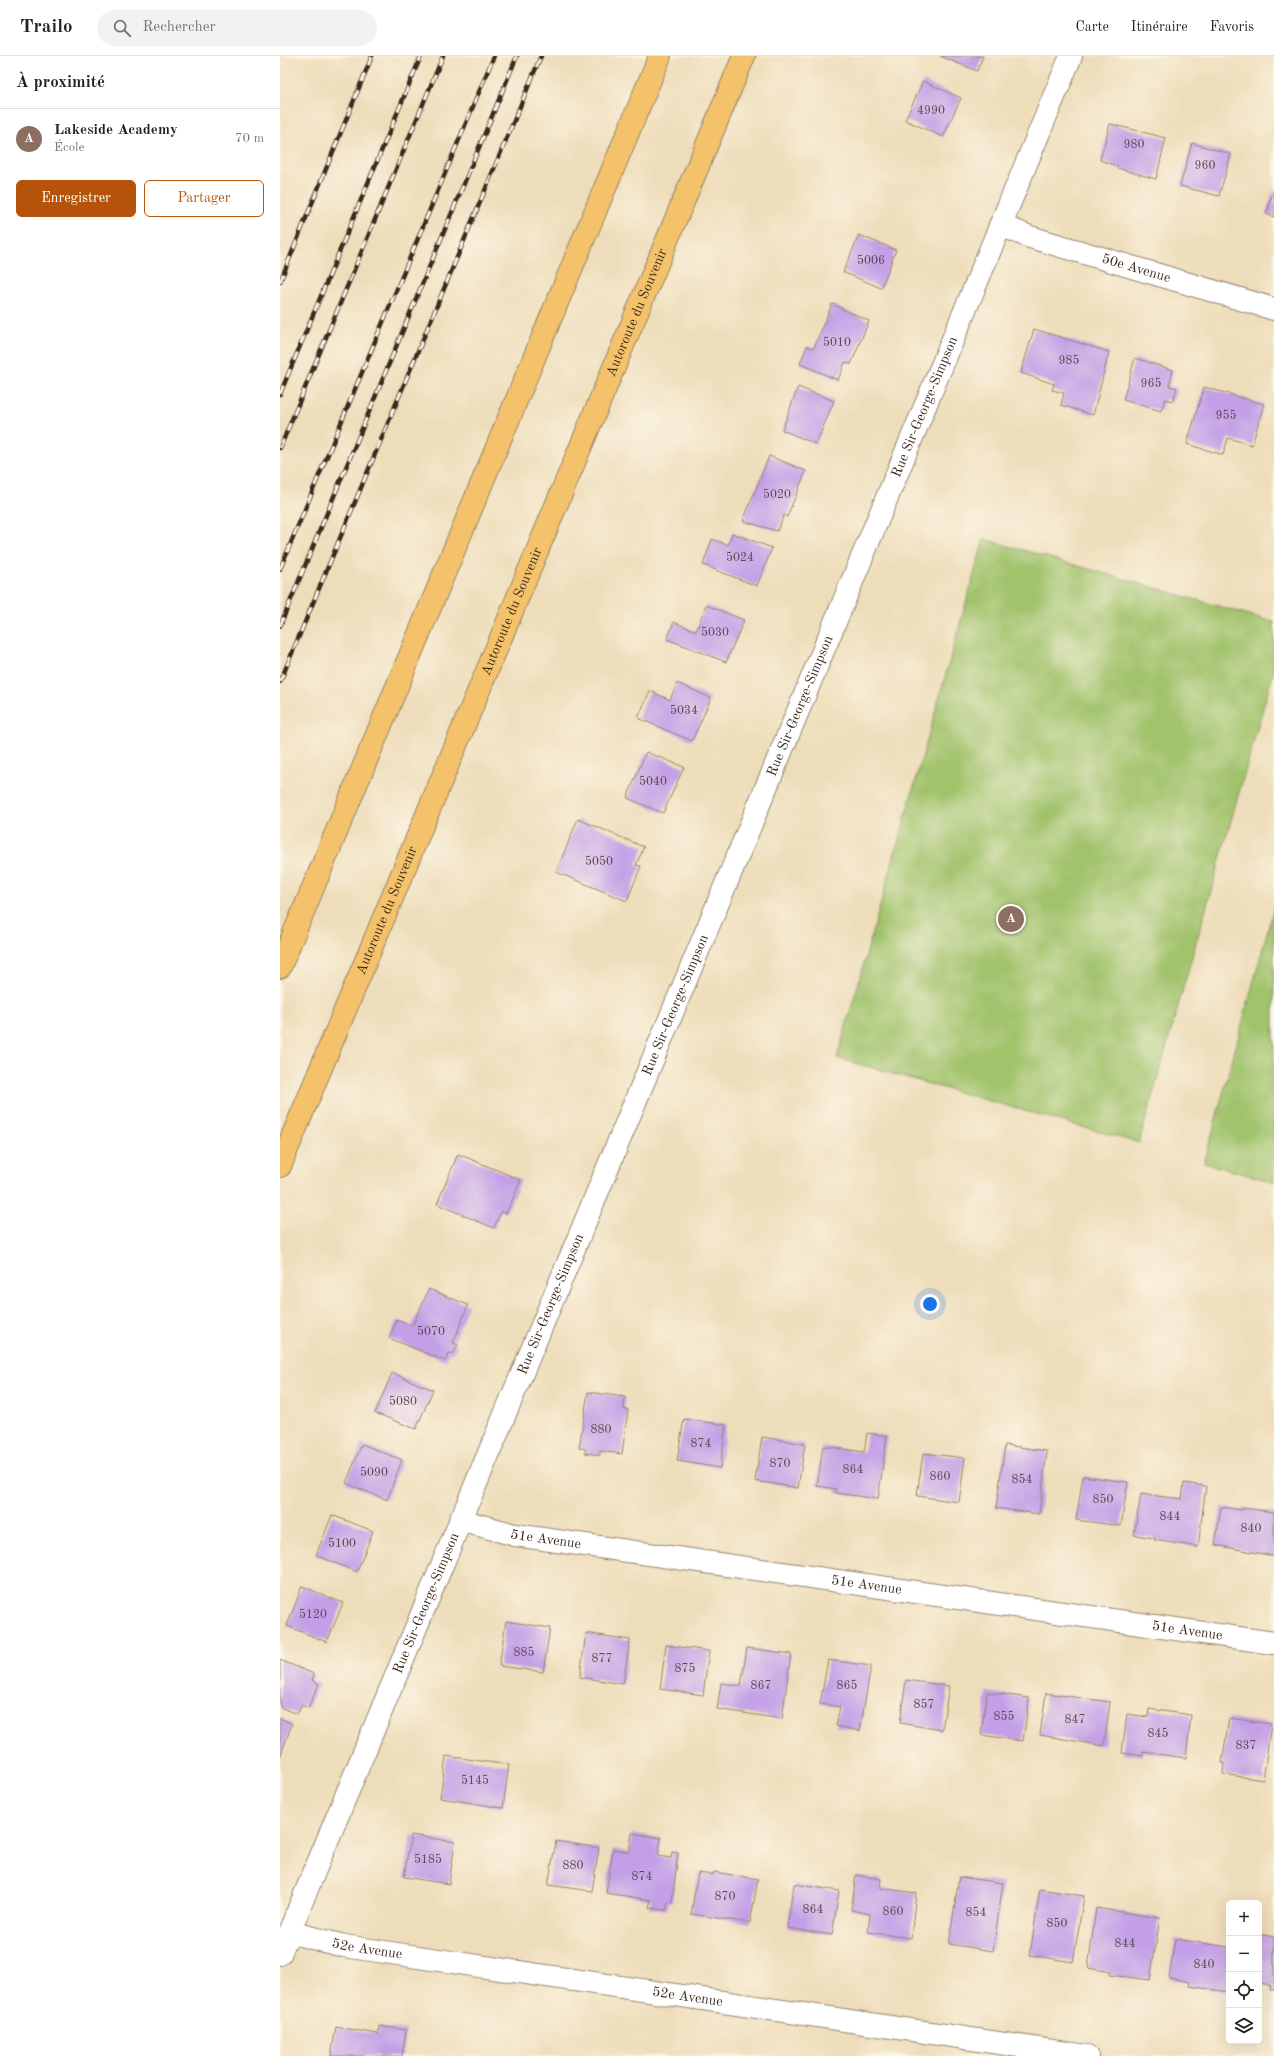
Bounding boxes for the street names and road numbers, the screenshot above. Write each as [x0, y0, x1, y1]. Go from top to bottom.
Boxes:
street label: Autoroute du Souvenir [604, 246, 670, 379]
street label: 50e Avenue [1100, 252, 1172, 285]
street label: Rue Sir-George-Simpson [889, 334, 960, 479]
street label: Autoroute du Souvenir [479, 545, 545, 678]
street label: Rue Sir-George-Simpson [765, 633, 836, 779]
street label: Autoroute du Souvenir [354, 844, 420, 977]
street label: Rue Sir-George-Simpson [640, 932, 711, 1078]
street label: Rue Sir-George-Simpson [515, 1231, 587, 1377]
street label: 51e Avenue [509, 1527, 582, 1551]
street label: Rue Sir-George-Simpson [391, 1530, 462, 1676]
street label: 51e Avenue [830, 1573, 903, 1597]
street label: 51e Avenue [1151, 1619, 1223, 1643]
street label: 52e Avenue [330, 1936, 403, 1962]
street label: 52e Avenue [651, 1985, 724, 2009]

